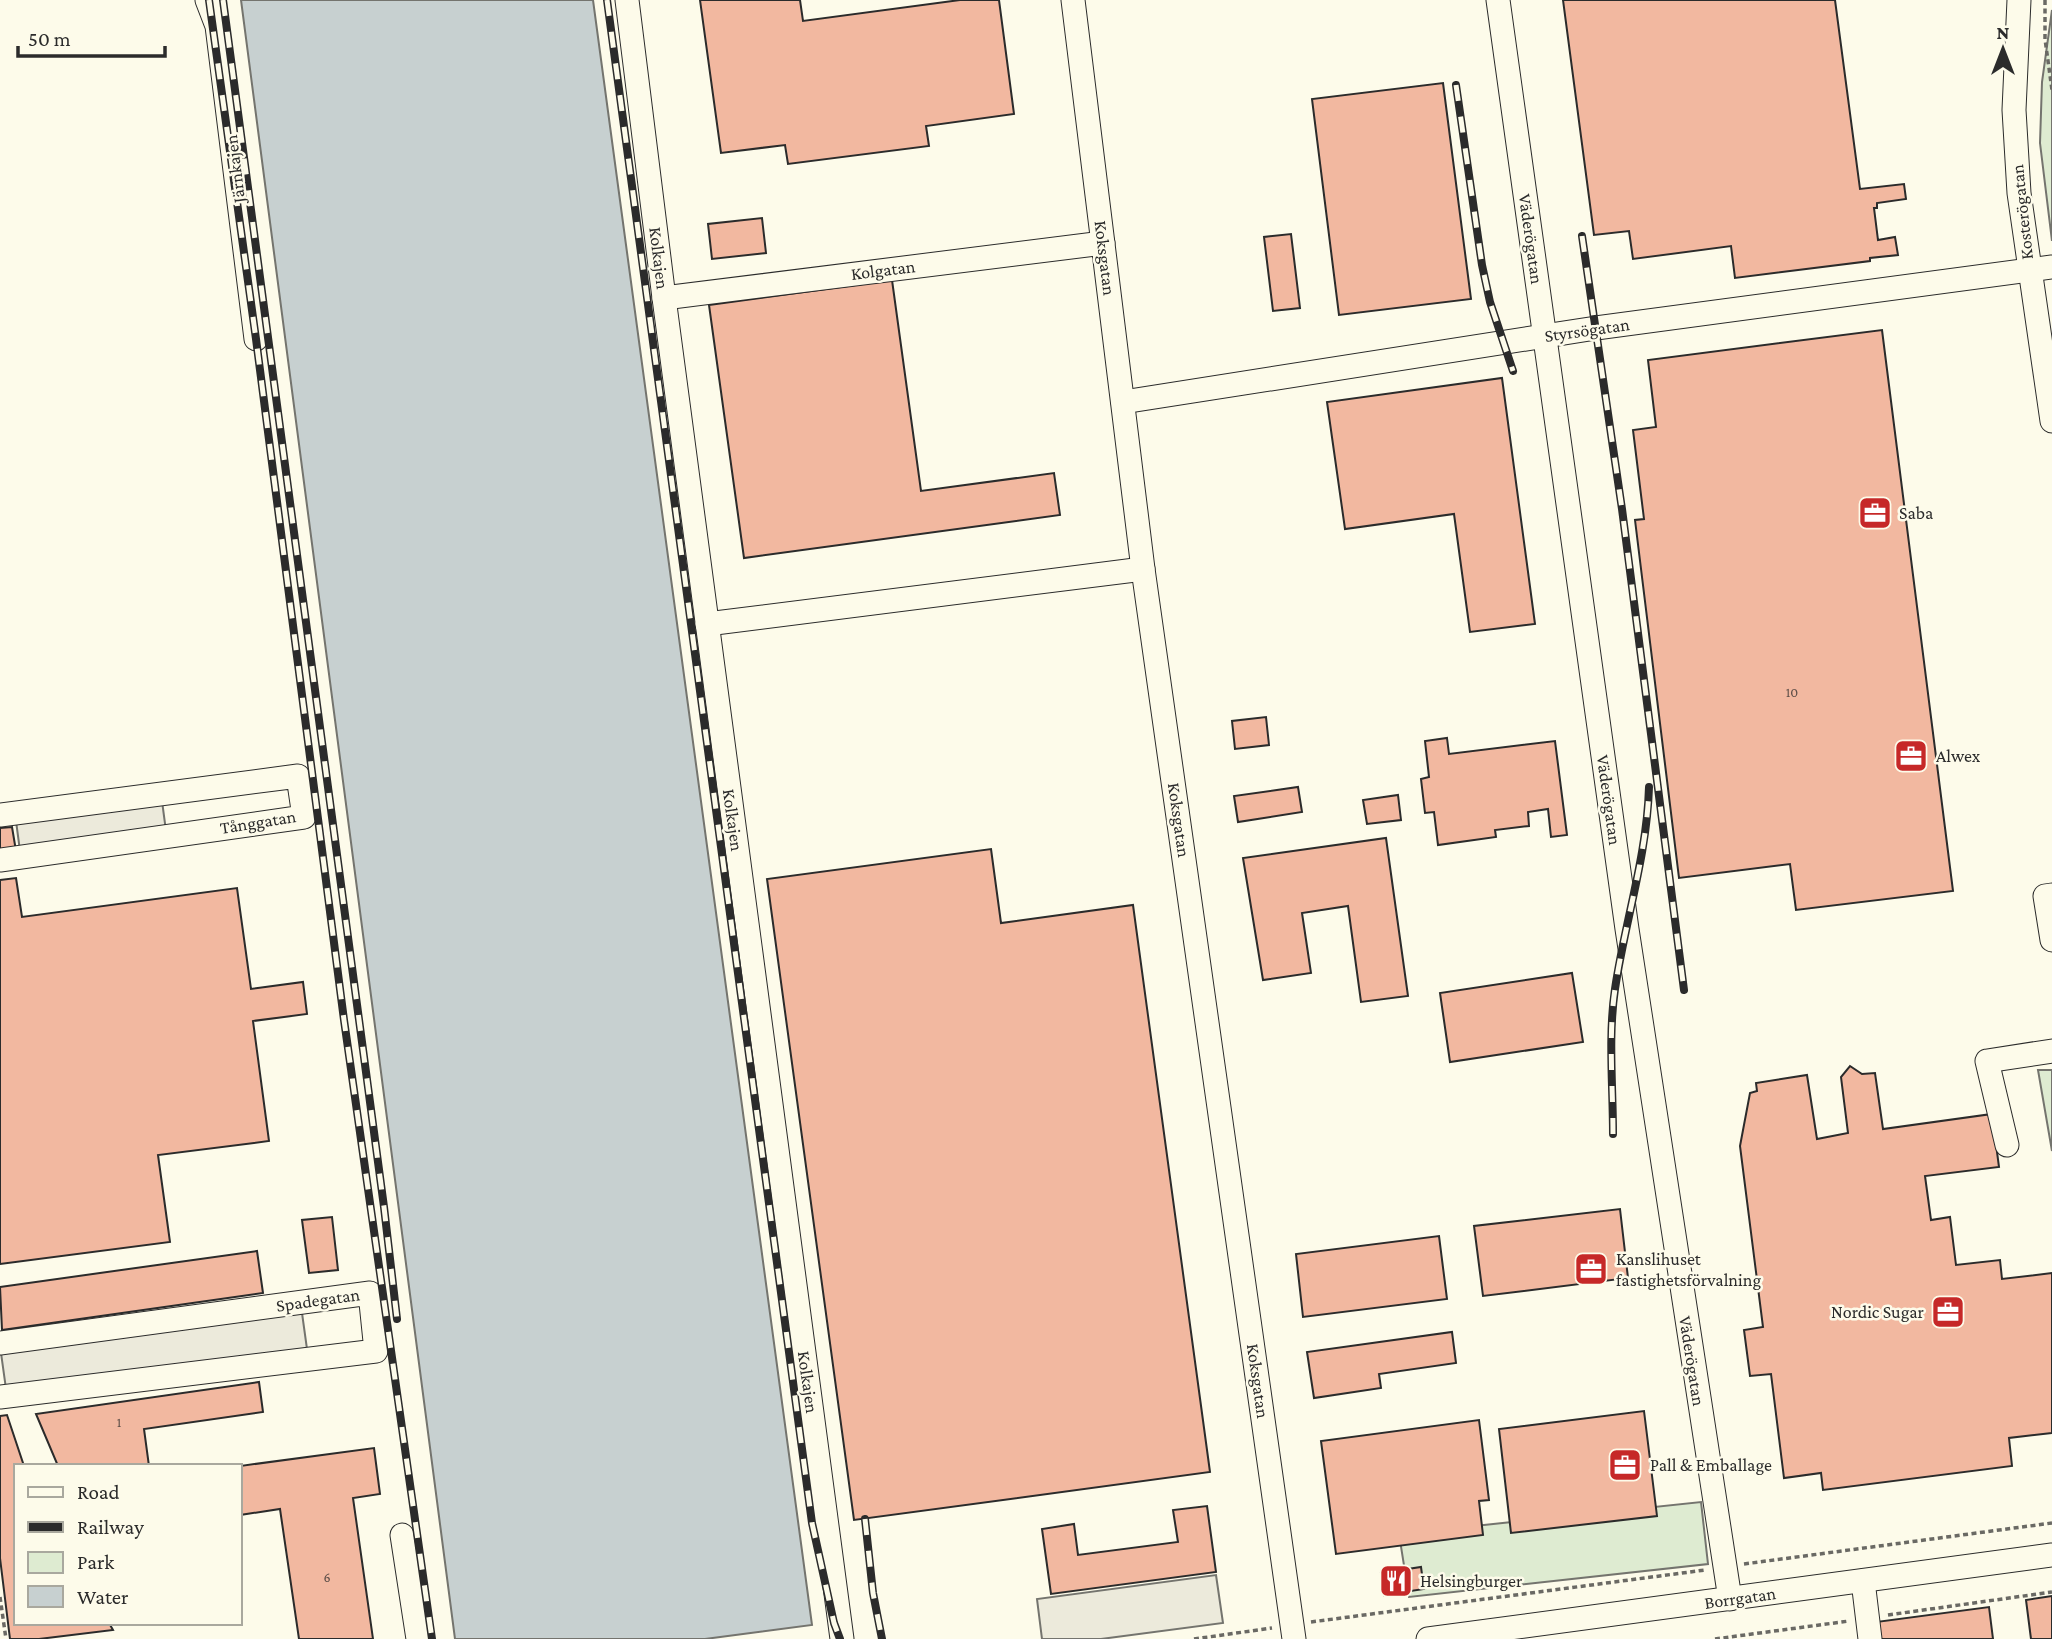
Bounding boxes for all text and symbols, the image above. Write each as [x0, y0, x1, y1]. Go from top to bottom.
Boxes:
scale bar [18, 14, 164, 58]
north arrow [1968, 14, 2038, 84]
text: N [1997, 22, 2010, 43]
text: 50 m [28, 27, 71, 51]
street label: Järnkajen [221, 133, 250, 206]
street label: Kosterögatan [2007, 163, 2037, 261]
street label: Väderögatan [1515, 193, 1547, 286]
street label: Koksgatan [1090, 219, 1120, 297]
street label: Kolkajen [644, 226, 673, 291]
street label: Kolgatan [850, 256, 917, 284]
street label: Styrsögatan [1543, 314, 1631, 346]
office icon: Saba [1856, 494, 1894, 532]
place label: Saba [1899, 503, 1933, 523]
house number: 10 [1786, 684, 1798, 700]
office icon: Alwex [1892, 737, 1930, 775]
place label: Alwex [1936, 746, 1981, 766]
street label: Väderögatan [1593, 754, 1625, 847]
street label: Koksgatan [1164, 781, 1194, 859]
street label: Kolkajen [718, 788, 747, 853]
street label: Tånggatan [219, 806, 298, 838]
place label: Kanslihuset fastighetsförvalning [1616, 1249, 1761, 1290]
office icon: Kanslihuset fastighetsförvalning [1572, 1250, 1610, 1288]
street label: Spadegatan [275, 1284, 361, 1316]
office icon: Nordic Sugar [1929, 1293, 1967, 1331]
place label: Nordic Sugar [1831, 1302, 1925, 1322]
street label: Väderögatan [1675, 1315, 1709, 1408]
street label: Koksgatan [1243, 1342, 1273, 1420]
street label: Kolkajen [793, 1350, 822, 1415]
house number: 1 [117, 1414, 122, 1430]
office icon: Pall & Emballage [1606, 1446, 1644, 1484]
place label: Pall & Emballage [1650, 1455, 1772, 1475]
legend [14, 1464, 242, 1625]
text: Road [77, 1480, 120, 1504]
text: Railway [77, 1515, 144, 1539]
text: Park [77, 1550, 114, 1574]
restaurant icon: Helsingburger [1377, 1562, 1415, 1600]
house number: 6 [323, 1569, 331, 1585]
place label: Helsingburger [1420, 1571, 1523, 1591]
street label: Borrgatan [1703, 1583, 1777, 1613]
text: Water [77, 1585, 129, 1609]

